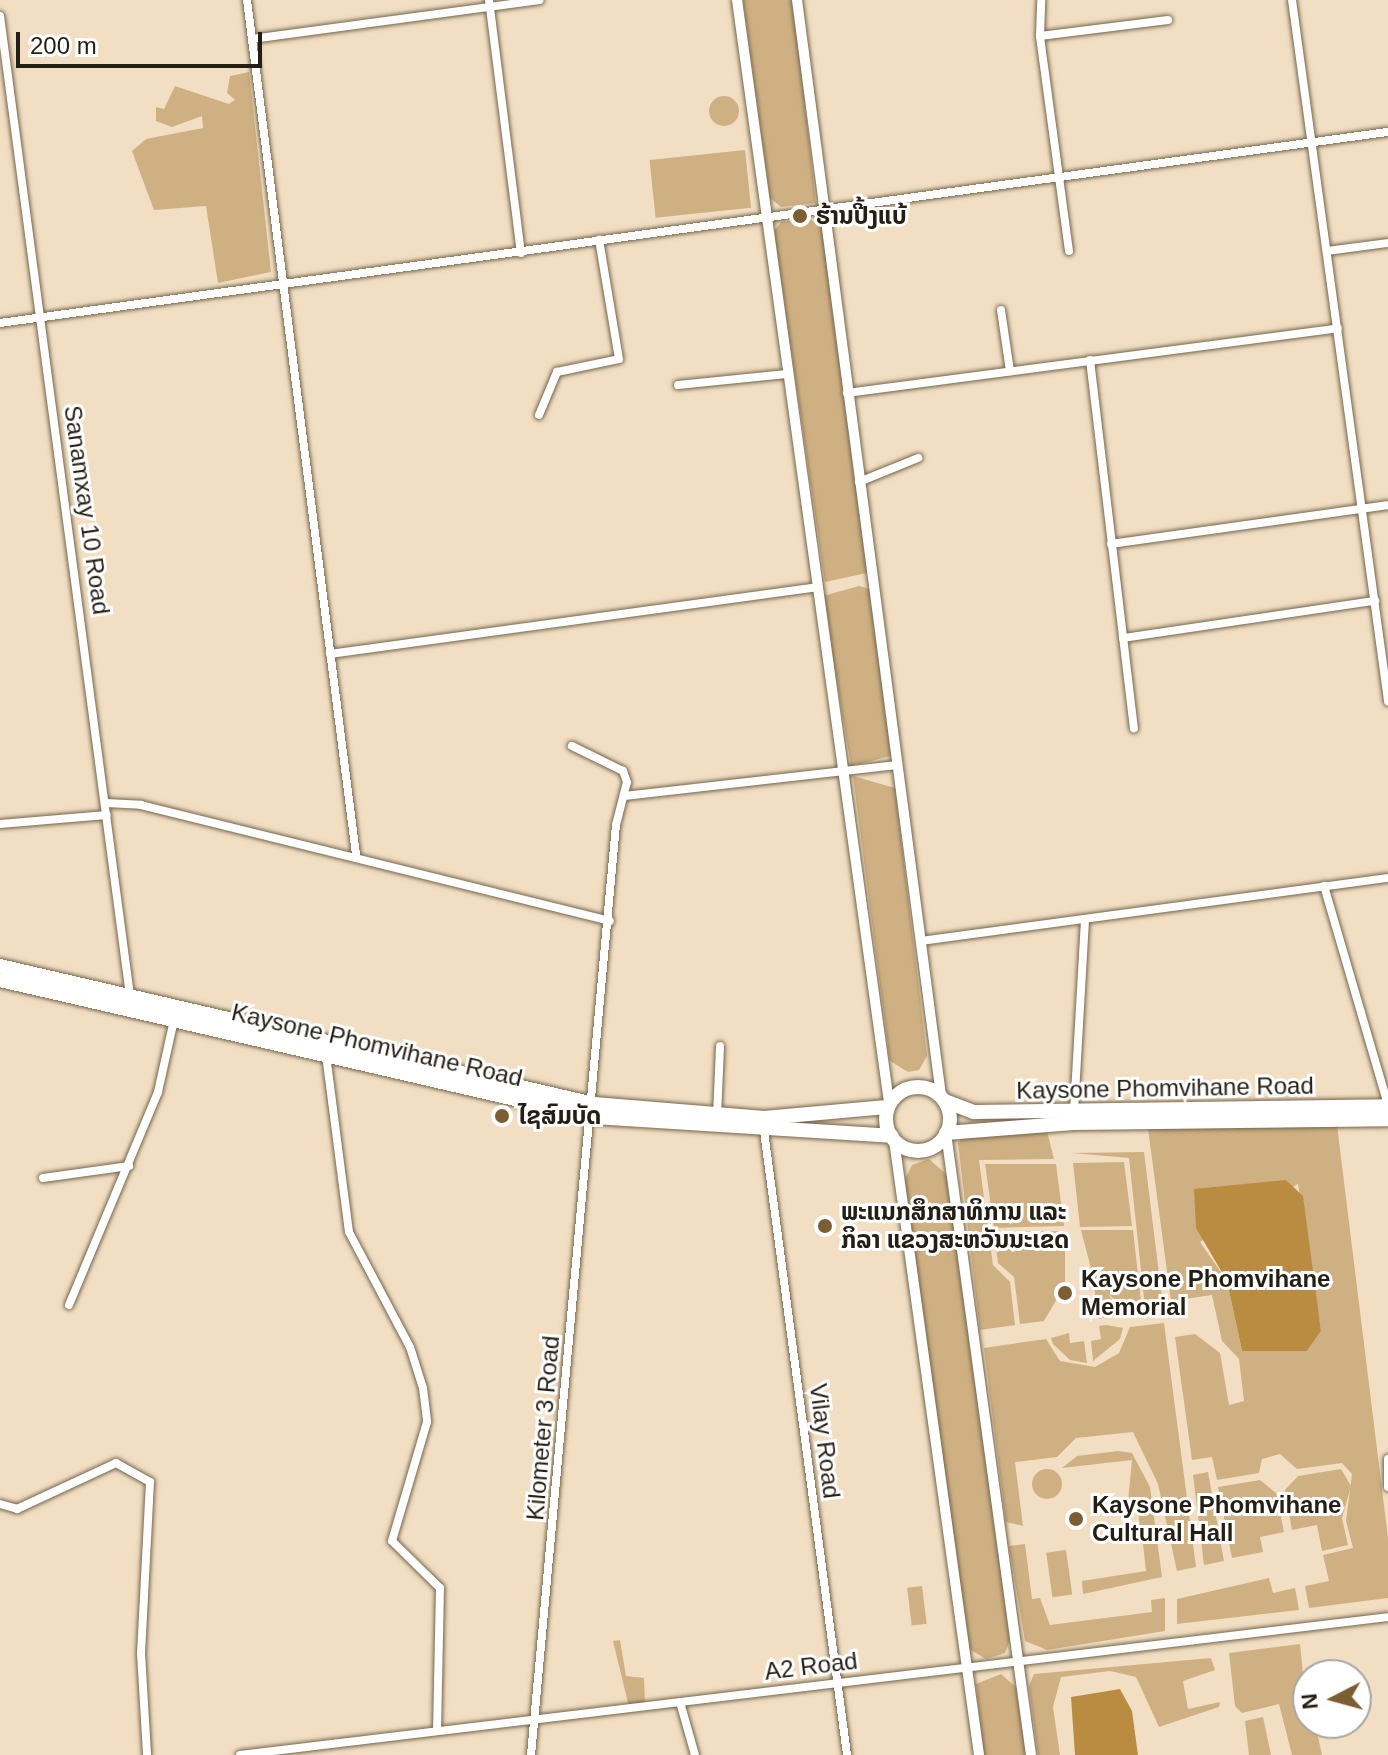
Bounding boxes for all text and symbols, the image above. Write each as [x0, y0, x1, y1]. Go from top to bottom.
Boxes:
scale bar [20, 16, 266, 66]
text: 200 m [30, 32, 97, 59]
place label: ຮ້ານປີ້ງແບ້ [816, 202, 907, 230]
marker: ຮ້ານປີ້ງແບ້ [791, 207, 809, 225]
street label: Sanamxay 10 Road [58, 404, 116, 616]
street label: Kaysone Phomvihane Road [229, 998, 525, 1092]
street label: Kaysone Phomvihane Road [1016, 1071, 1314, 1105]
place label: ໄຊສົມບັດ [518, 1102, 601, 1130]
marker: ໄຊສົມບັດ [493, 1107, 511, 1125]
place label: ພະແນກສຶກສາທິການ ແລະ ກິລາ ແຂວງສະຫວັນນະເຂດ [841, 1198, 1069, 1254]
marker: ພະແນກສຶກສາທິການ ແລະ ກິລາ ແຂວງສະຫວັນນະເຂດ [816, 1217, 834, 1235]
place label: Kaysone Phomvihane Memorial [1081, 1265, 1330, 1321]
marker: Kaysone Phomvihane Memorial [1056, 1284, 1074, 1302]
street label: Kilometer 3 Road [521, 1334, 565, 1522]
street label: Vilay Road [804, 1382, 846, 1500]
place label: Kaysone Phomvihane Cultural Hall [1092, 1491, 1341, 1547]
marker: Kaysone Phomvihane Cultural Hall [1067, 1510, 1085, 1528]
street label: A2 Road [763, 1646, 859, 1686]
north arrow [1292, 1659, 1372, 1739]
text: N [1296, 1692, 1323, 1711]

